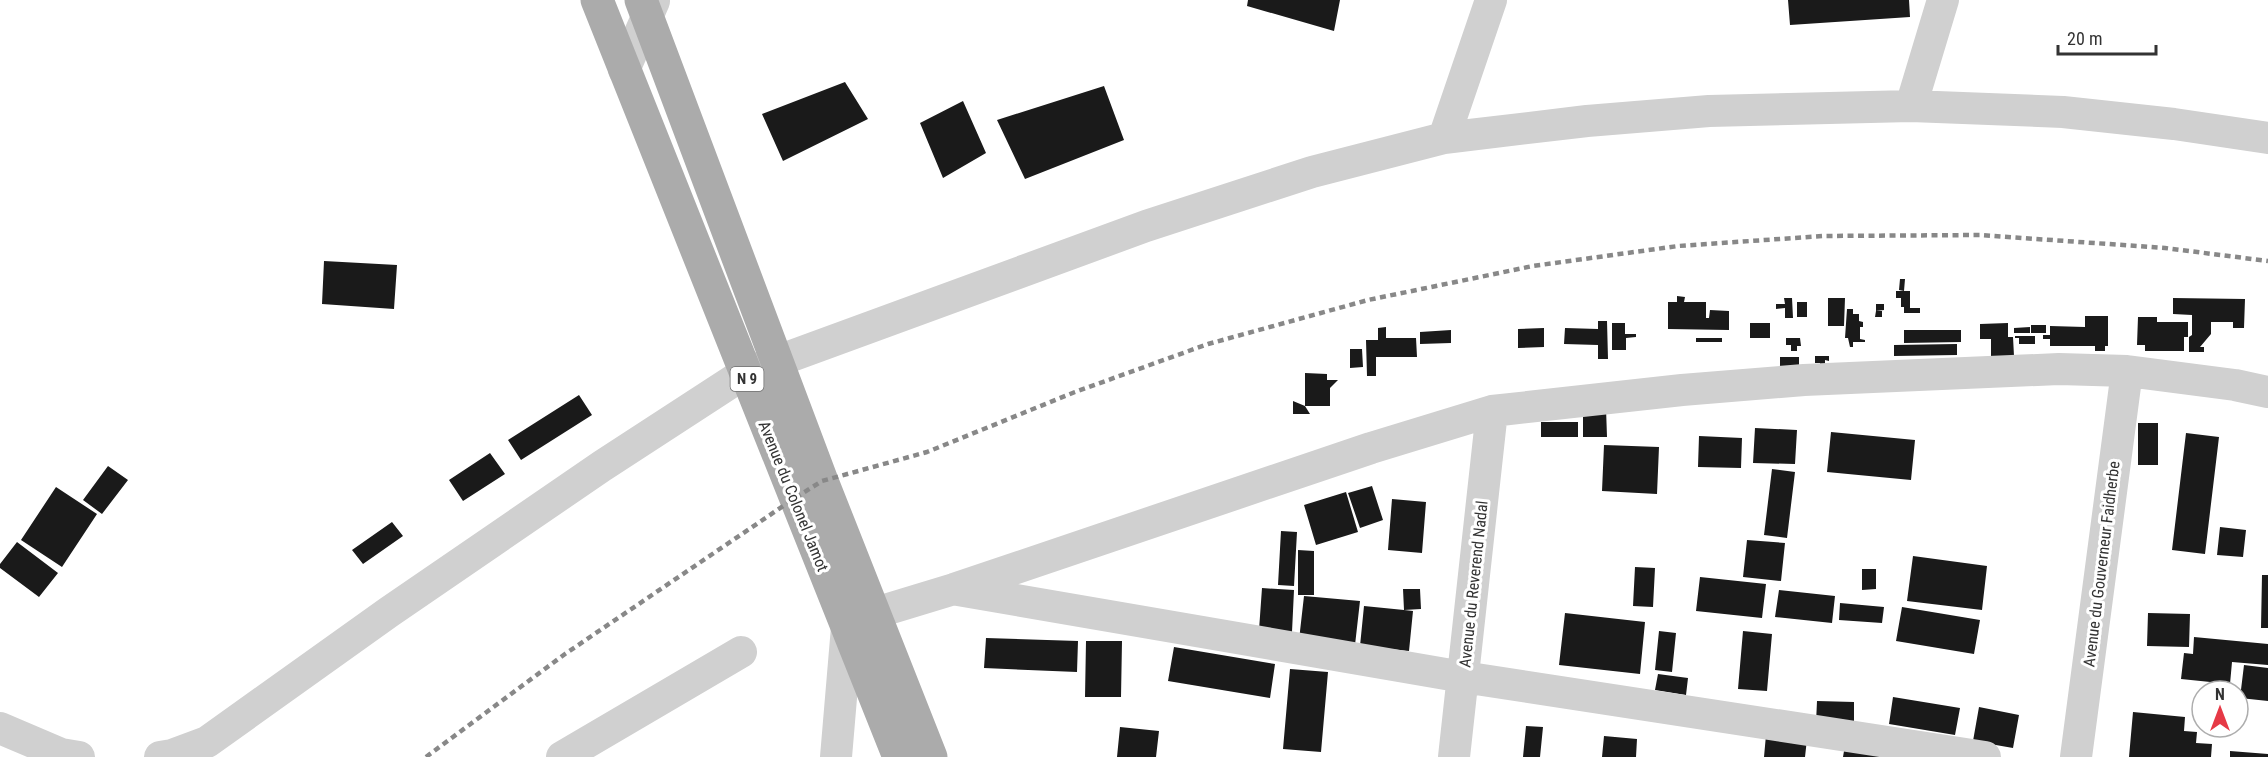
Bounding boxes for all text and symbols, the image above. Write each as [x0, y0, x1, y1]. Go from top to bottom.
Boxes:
scale bar [2058, 18, 2156, 56]
text: 20 m [2067, 28, 2102, 49]
road number: N 9 [730, 367, 764, 391]
street label: Avenue du Colonel Jamot [755, 418, 833, 574]
street label: Avenue du Gouverneur Faidherbe [2079, 460, 2124, 668]
street label: Avenue du Reverend Nadal [1455, 500, 1492, 668]
north arrow [2190, 679, 2250, 739]
text: N [2215, 685, 2225, 704]

